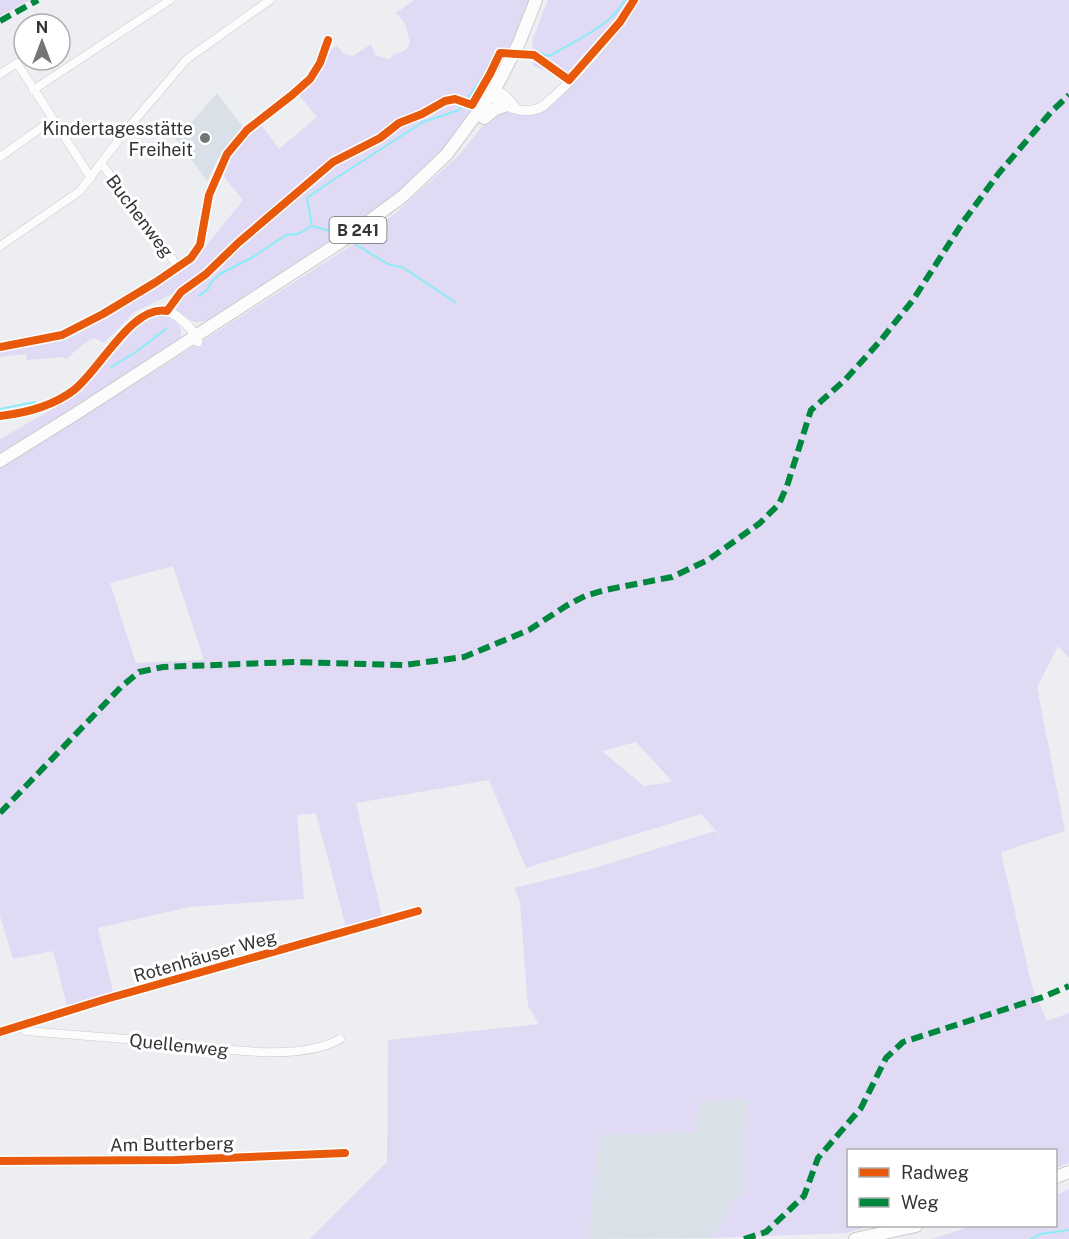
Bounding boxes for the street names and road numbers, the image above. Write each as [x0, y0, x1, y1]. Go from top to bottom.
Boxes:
street label: Buchenweg [102, 171, 178, 261]
road number: B 241 [330, 217, 386, 243]
street label: Rotenhäuser Weg [131, 926, 279, 986]
street label: Quellenweg [128, 1029, 230, 1061]
street label: Am Butterberg [110, 1132, 234, 1156]

